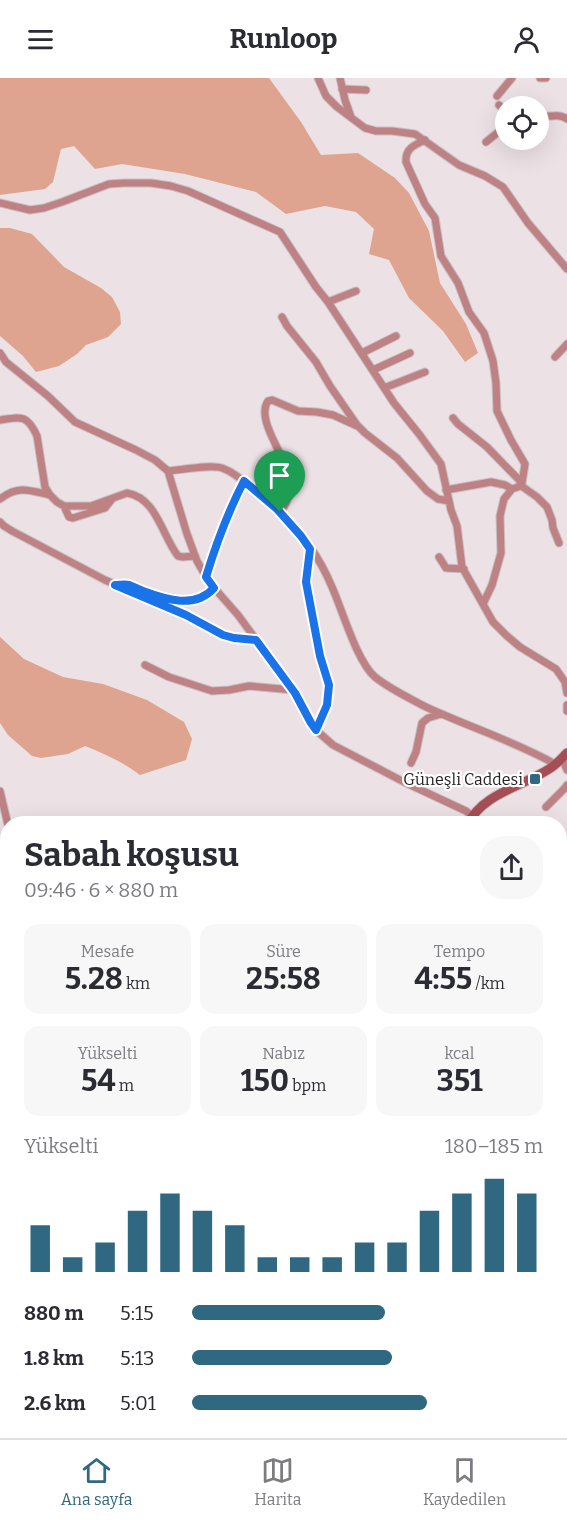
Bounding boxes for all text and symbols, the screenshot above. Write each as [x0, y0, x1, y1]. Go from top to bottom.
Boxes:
icon: menu [24, 23, 57, 56]
text: Runloop [229, 23, 338, 55]
icon: person [510, 23, 543, 56]
map controls [495, 96, 549, 150]
button: locate [495, 96, 549, 150]
pin [254, 450, 305, 512]
icon: arrive [263, 459, 296, 492]
place label: Güneşli Caddesi [403, 770, 523, 789]
marker: Güneşli Caddesi [528, 772, 542, 786]
text: Sabah koşusu [24, 835, 239, 875]
button: share [480, 836, 543, 899]
text: 09:46 · 6 × 880 m [24, 878, 178, 902]
text: Mesafe [81, 942, 134, 961]
text: Süre [266, 942, 301, 961]
text: Tempo [434, 942, 485, 961]
text: 5.28 [65, 961, 123, 997]
text: 25:58 [246, 961, 321, 997]
text: 4:55 [414, 961, 472, 997]
text: km [123, 974, 150, 993]
text: /km [472, 974, 505, 993]
text: Yükselti [78, 1044, 137, 1063]
text: Nabız [262, 1044, 305, 1063]
text: kcal [445, 1044, 474, 1063]
text: 54 [81, 1063, 116, 1099]
text: 150 [241, 1063, 289, 1099]
text: 351 [436, 1063, 483, 1099]
text: m [116, 1076, 134, 1095]
text: bpm [289, 1076, 326, 1095]
text: Yükselti [24, 1134, 98, 1158]
text: 180–185 m [445, 1134, 543, 1158]
text: 880 m [24, 1301, 83, 1325]
text: 5:15 [120, 1301, 154, 1325]
text: 1.8 km [24, 1346, 84, 1370]
text: 5:13 [120, 1346, 154, 1370]
text: 2.6 km [24, 1391, 86, 1415]
text: 5:01 [120, 1391, 156, 1415]
tab: Ana sayfa [61, 1454, 132, 1509]
tab: Harita [254, 1454, 301, 1509]
tab: Kaydedilen [423, 1454, 506, 1509]

